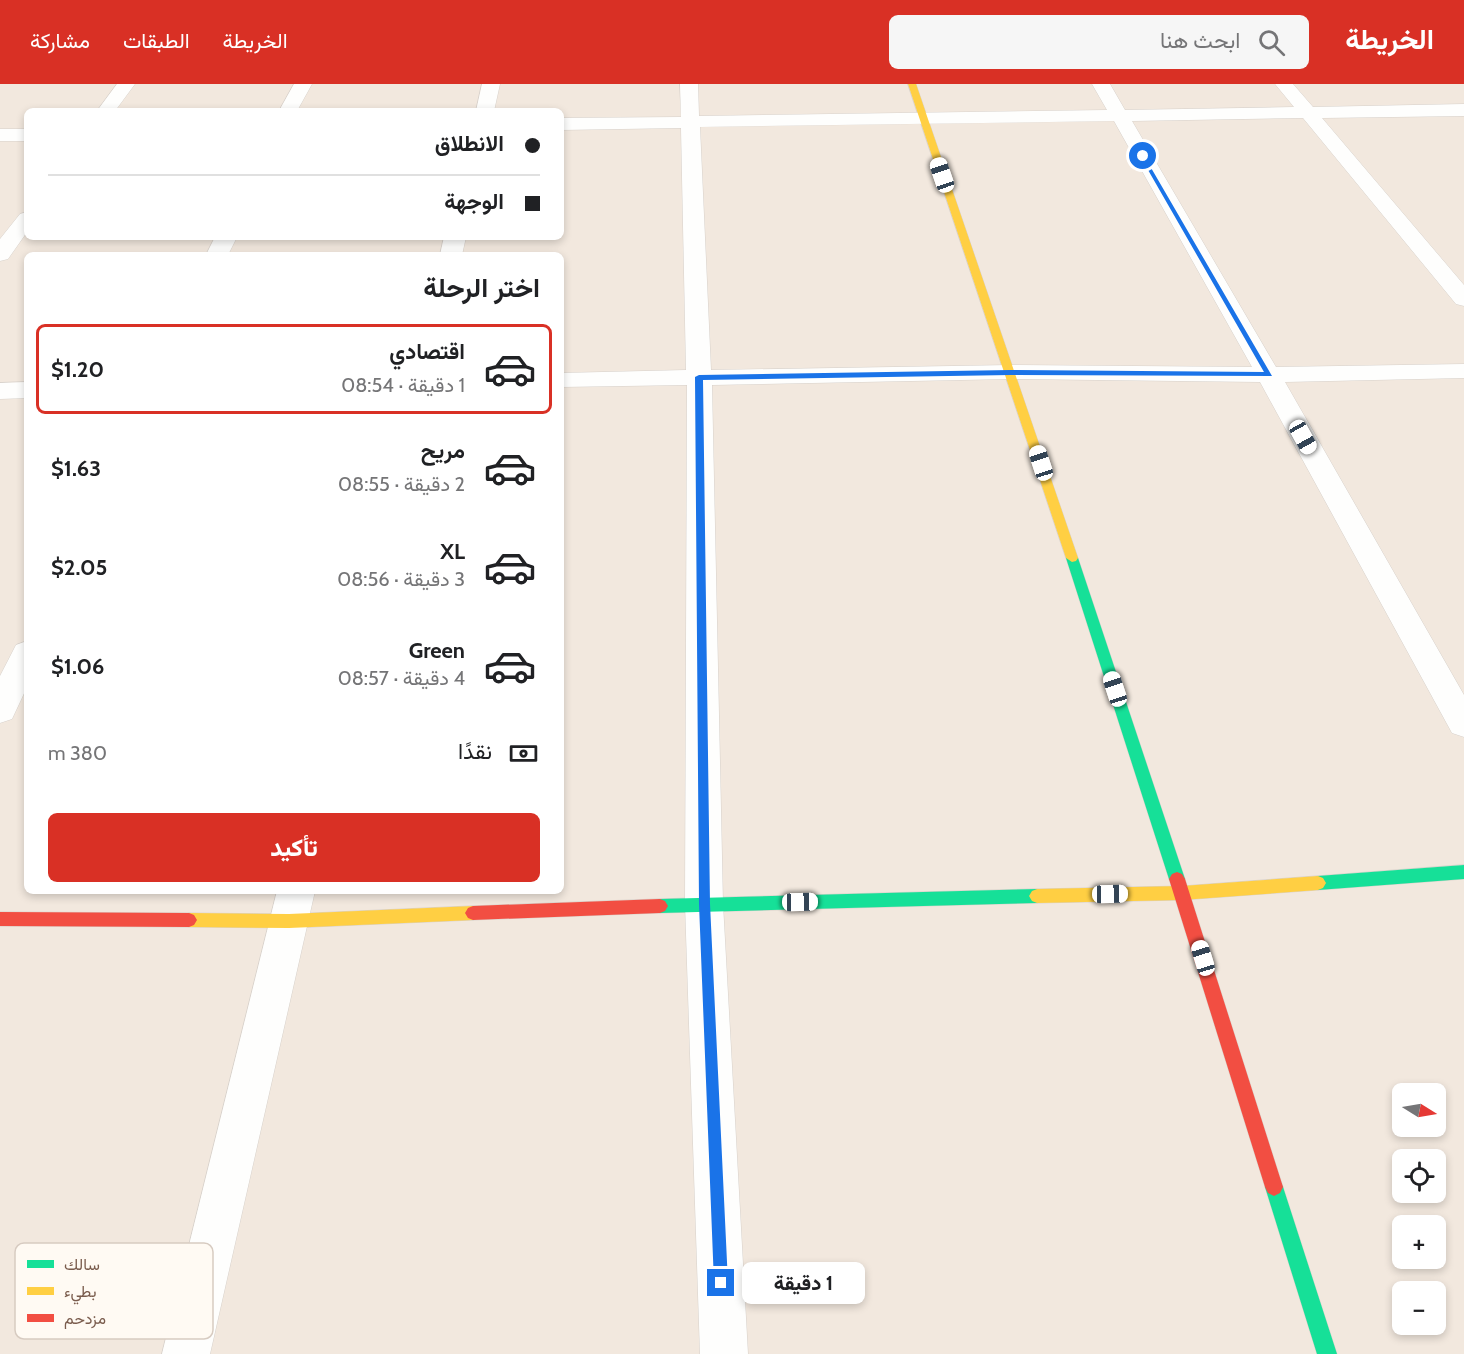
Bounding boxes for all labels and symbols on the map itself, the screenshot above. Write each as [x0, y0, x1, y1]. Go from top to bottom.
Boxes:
route start [1129, 142, 1156, 169]
car [928, 155, 956, 195]
car [1286, 417, 1320, 457]
car [1027, 443, 1055, 483]
car [1101, 669, 1129, 709]
car [1092, 885, 1128, 903]
car [782, 893, 818, 911]
car [1189, 938, 1217, 978]
north arrow [1392, 1083, 1446, 1137]
legend [15, 1243, 213, 1339]
text: سالك [64, 1255, 100, 1274]
callout: 1 دقيقة [742, 1262, 865, 1304]
route end [707, 1269, 734, 1296]
text: بطيء [64, 1282, 96, 1305]
text: مزدحم [64, 1309, 106, 1329]

